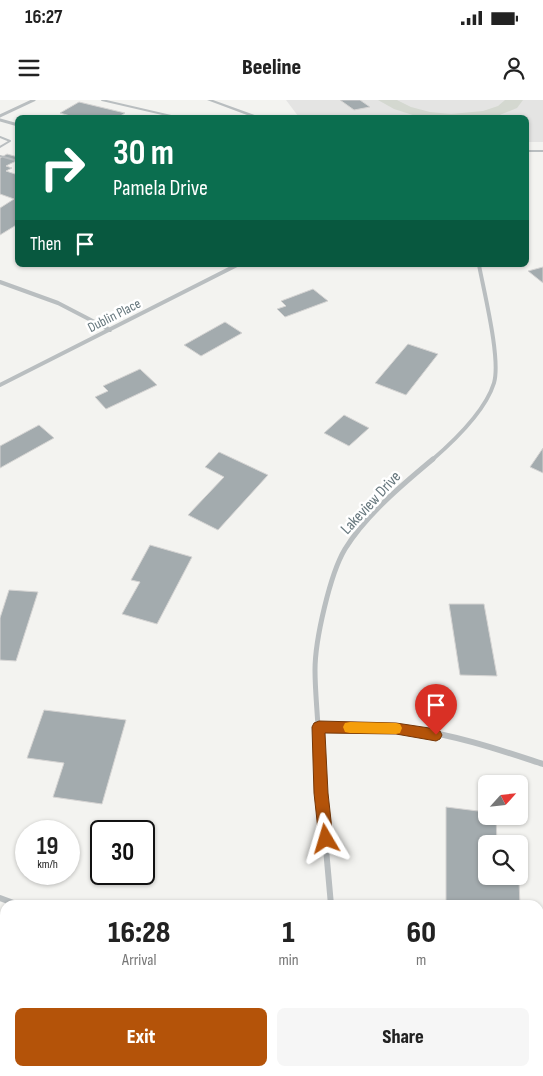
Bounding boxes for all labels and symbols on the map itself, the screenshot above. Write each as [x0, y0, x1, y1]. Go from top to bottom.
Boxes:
street label: Dublin Place [85, 295, 144, 336]
street label: Lakeview Drive [337, 468, 405, 538]
pin [415, 684, 457, 735]
north arrow [478, 775, 528, 825]
position arrow [299, 812, 351, 864]
speed limit sign: 30 [90, 820, 155, 885]

